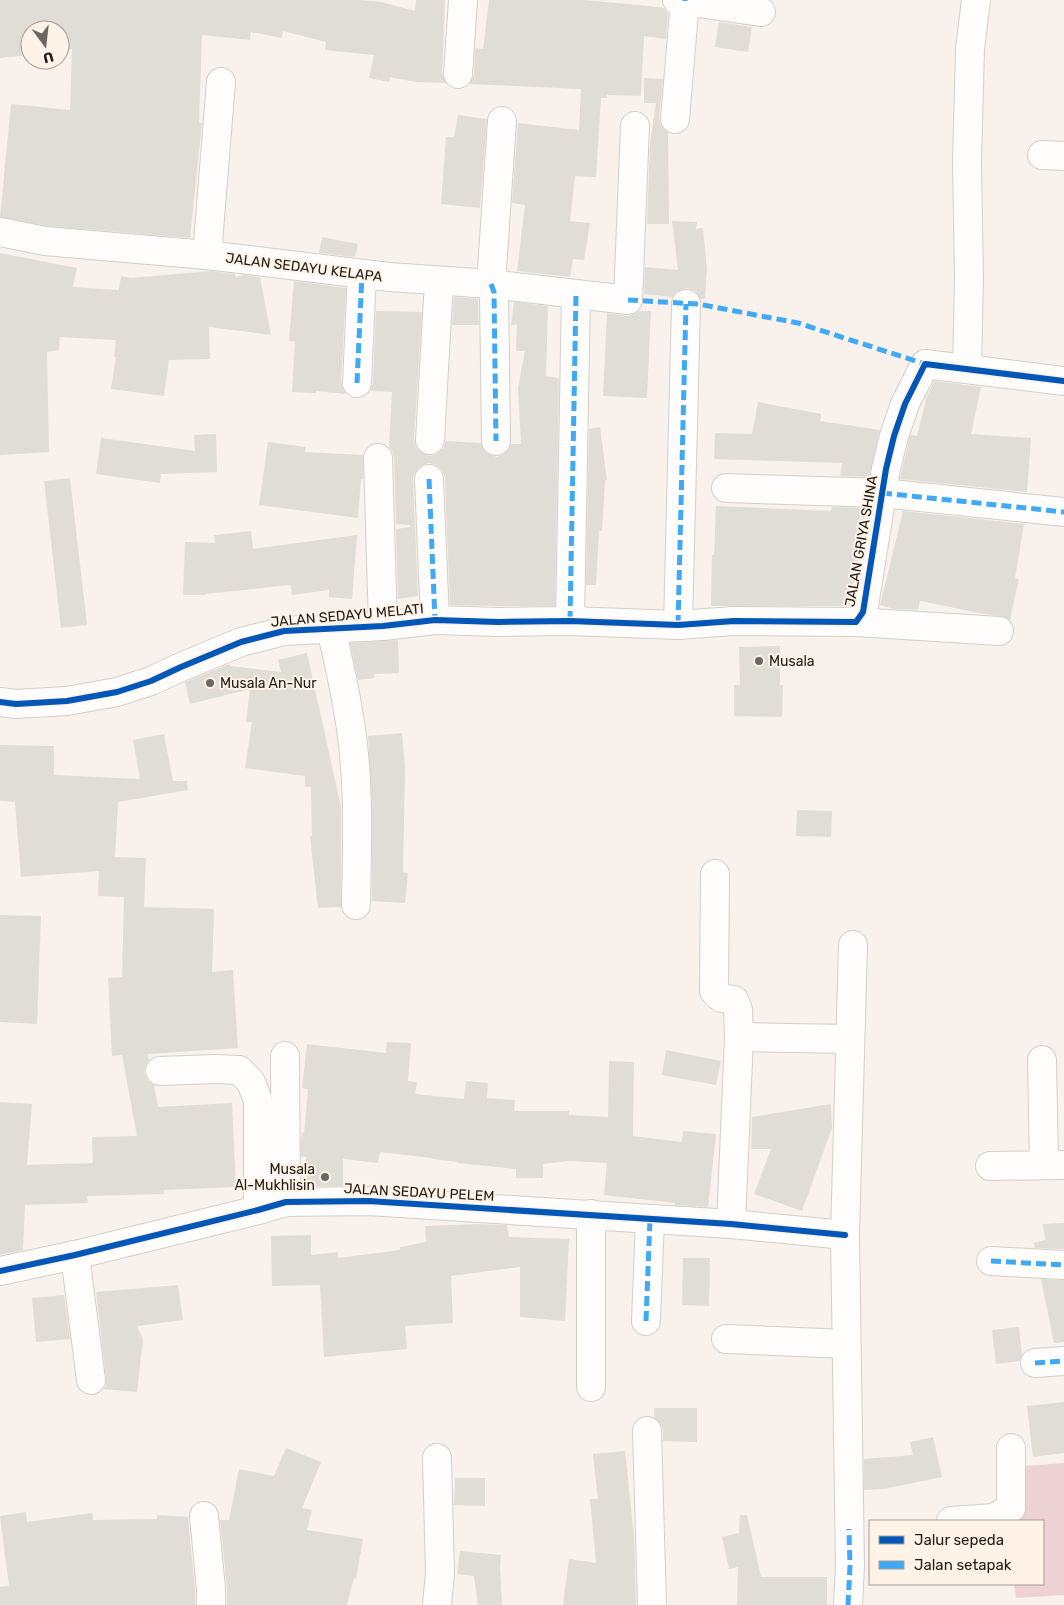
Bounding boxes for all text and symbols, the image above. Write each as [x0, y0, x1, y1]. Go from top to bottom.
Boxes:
north arrow [20, 20, 70, 70]
text: U [41, 48, 55, 67]
street label: JALAN SEDAYU KELAPA [225, 249, 384, 286]
street label: JALAN GRIYA SHINA [842, 473, 882, 608]
street label: JALAN SEDAYU MELATI [270, 600, 424, 631]
place label: Musala [769, 653, 815, 670]
marker: Musala [753, 655, 765, 667]
place label: Musala An-Nur [220, 675, 317, 692]
marker: Musala An-Nur [204, 677, 216, 689]
place label: Musala Al-Mukhlisin [234, 1161, 315, 1194]
marker: Musala Al-Mukhlisin [319, 1171, 331, 1183]
street label: JALAN SEDAYU PELEM [343, 1180, 495, 1205]
legend [869, 1520, 1044, 1585]
text: Jalur sepeda [914, 1531, 1004, 1549]
text: Jalan setapak [914, 1556, 1012, 1574]

